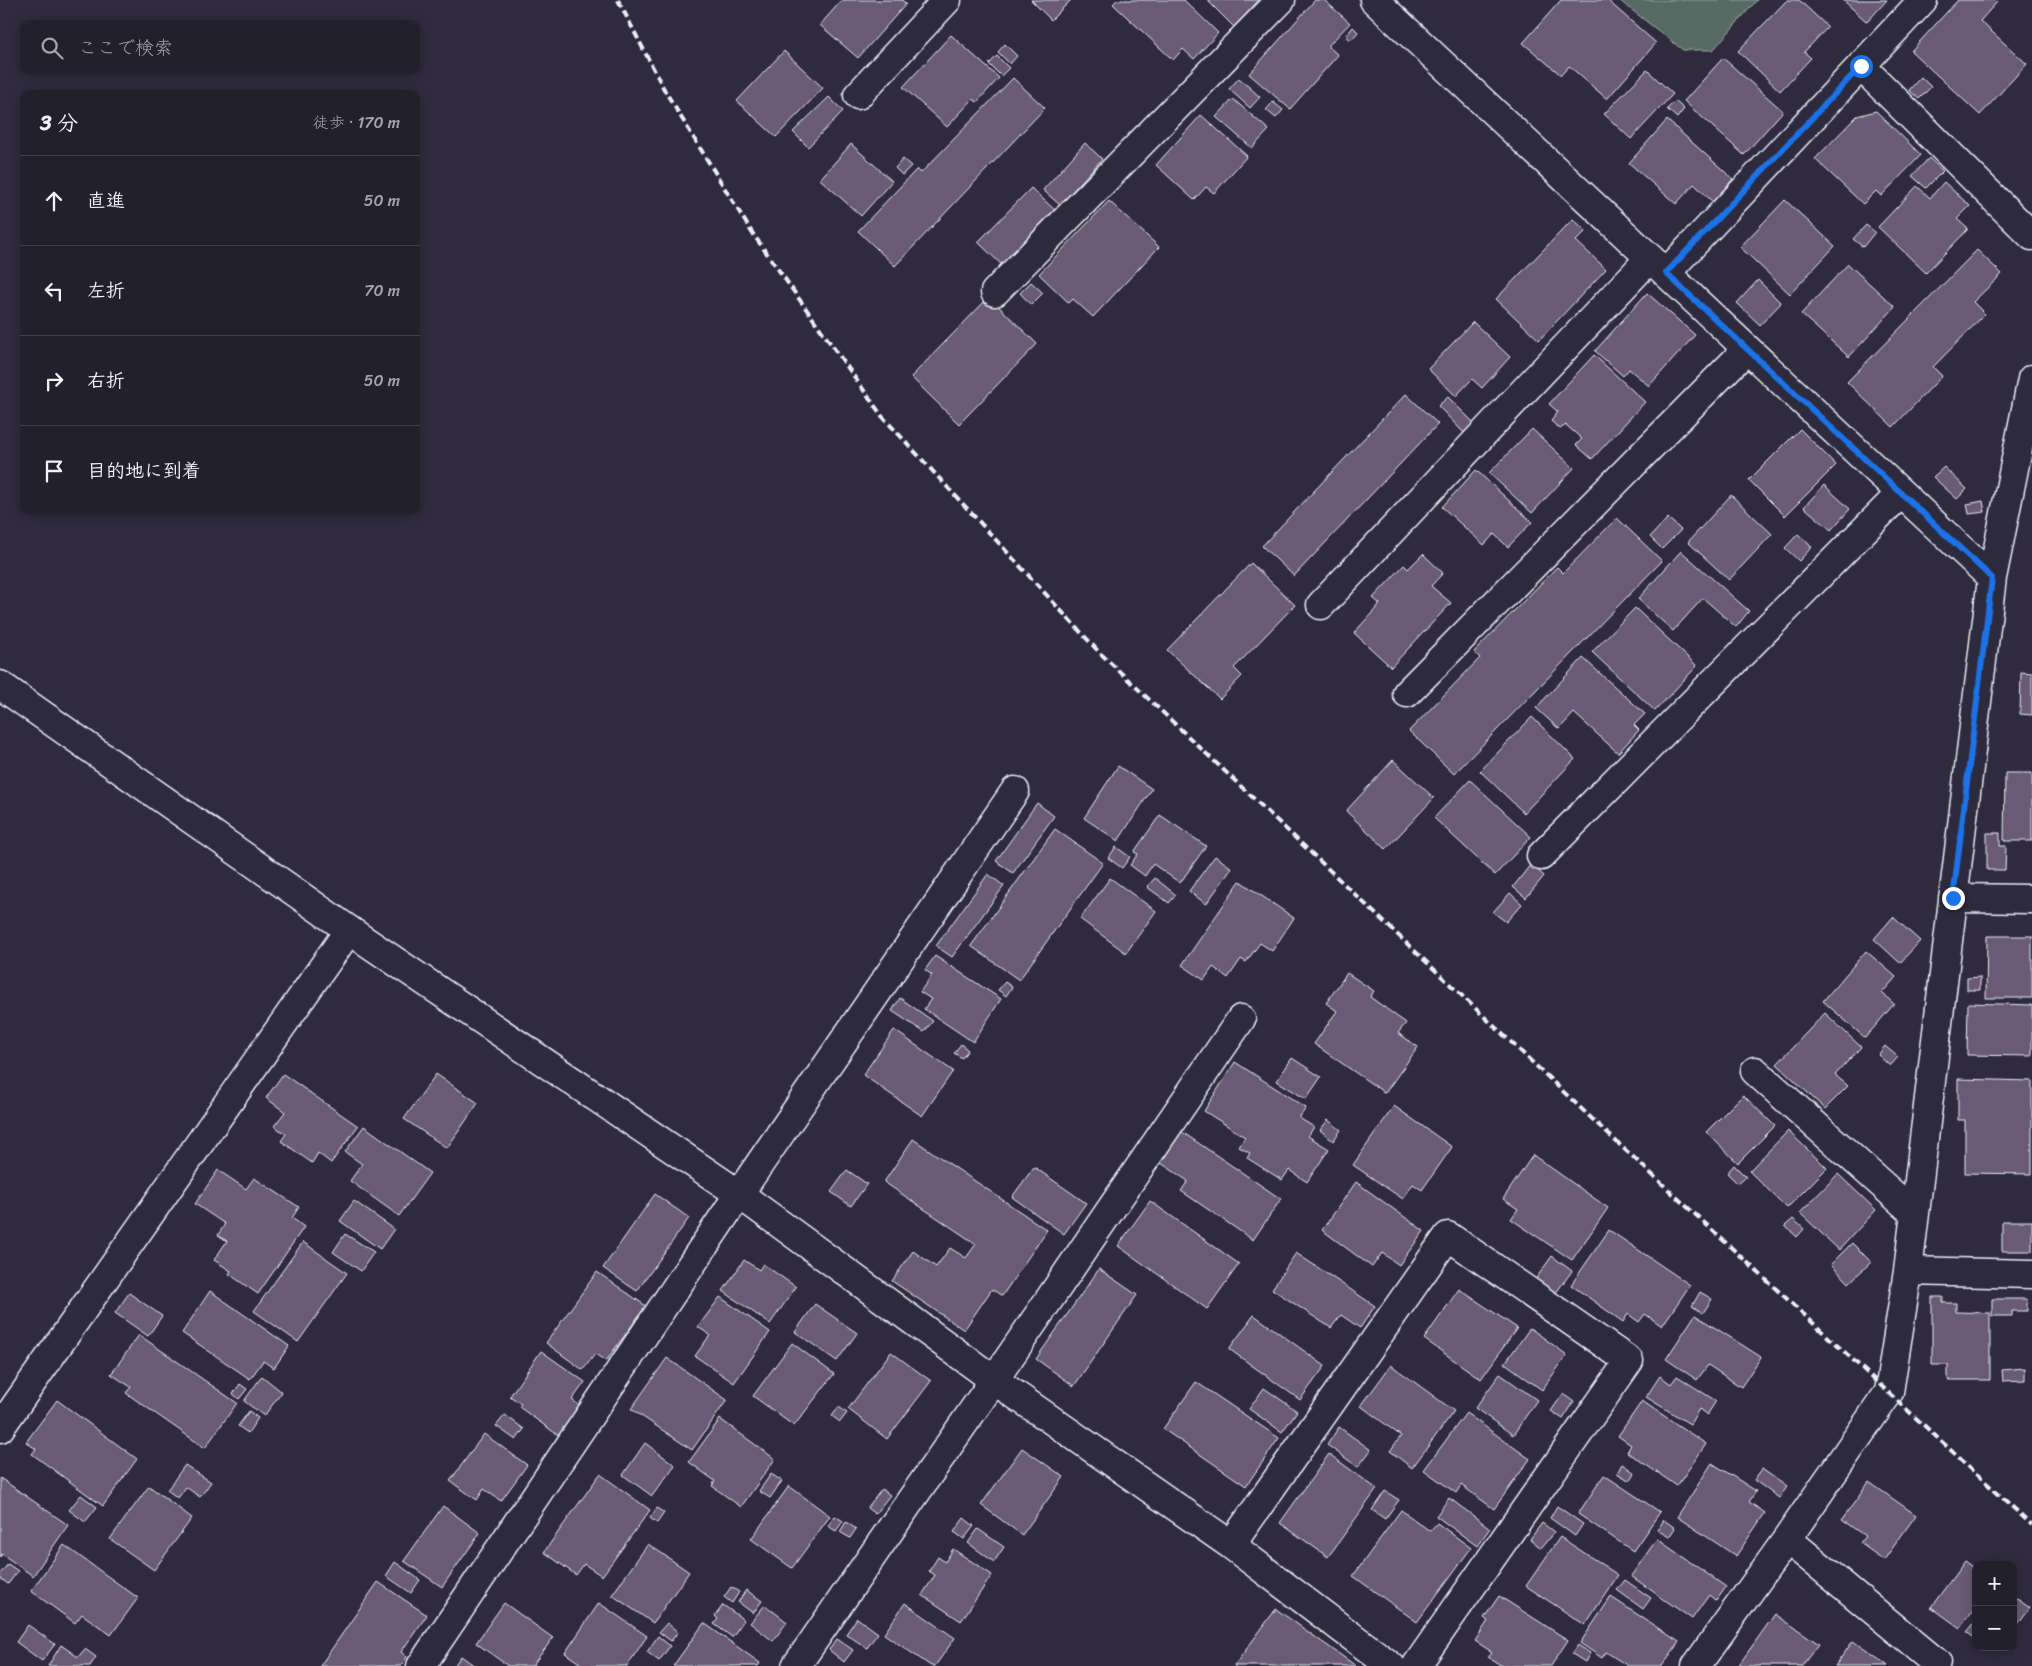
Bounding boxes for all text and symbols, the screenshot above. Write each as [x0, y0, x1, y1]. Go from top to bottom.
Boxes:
search box [20, 20, 420, 75]
text: ここで検索 [78, 31, 173, 64]
icon: search [38, 34, 66, 62]
route start [1850, 55, 1873, 78]
text: 3 分 [40, 104, 78, 142]
text: 徒歩 · 170 m [313, 108, 400, 137]
text: 直進 [87, 184, 125, 217]
text: 50 m [364, 186, 400, 215]
icon: ahead [40, 187, 68, 215]
text: 左折 [87, 274, 125, 307]
text: 70 m [364, 276, 400, 305]
icon: left [40, 277, 68, 305]
text: 右折 [87, 364, 125, 397]
text: 50 m [364, 366, 400, 395]
icon: right [40, 367, 68, 395]
text: 目的地に到着 [87, 454, 201, 487]
icon: arrive [40, 457, 68, 485]
route end [1942, 887, 1965, 910]
map controls [1972, 1561, 2017, 1651]
button: + [1972, 1561, 2017, 1606]
button: − [1972, 1606, 2017, 1651]

